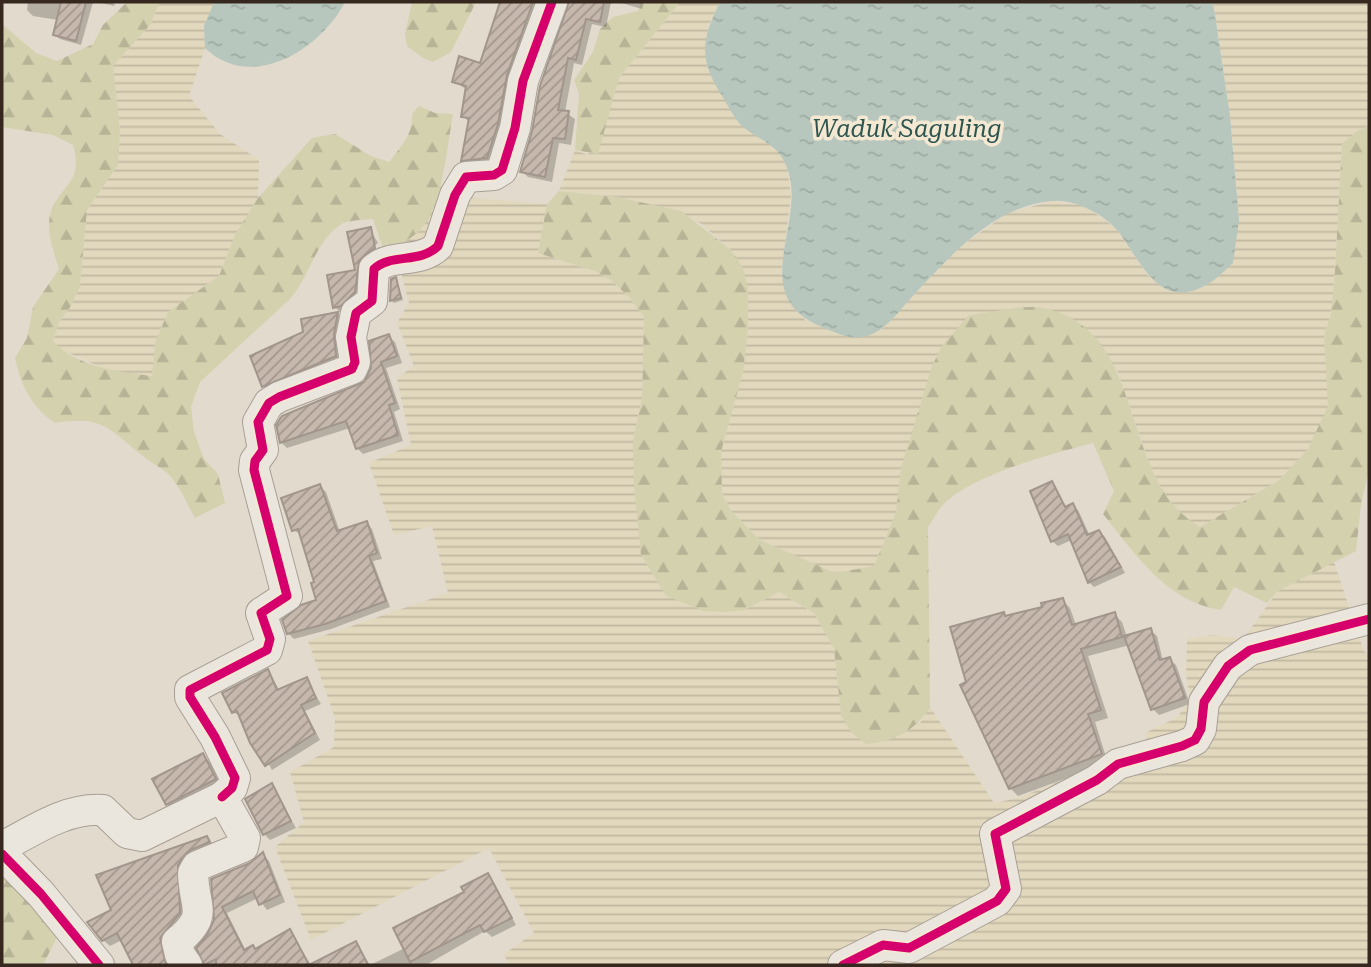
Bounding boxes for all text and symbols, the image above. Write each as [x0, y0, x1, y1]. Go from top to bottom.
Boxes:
water label: Waduk Saguling [812, 115, 1002, 143]

